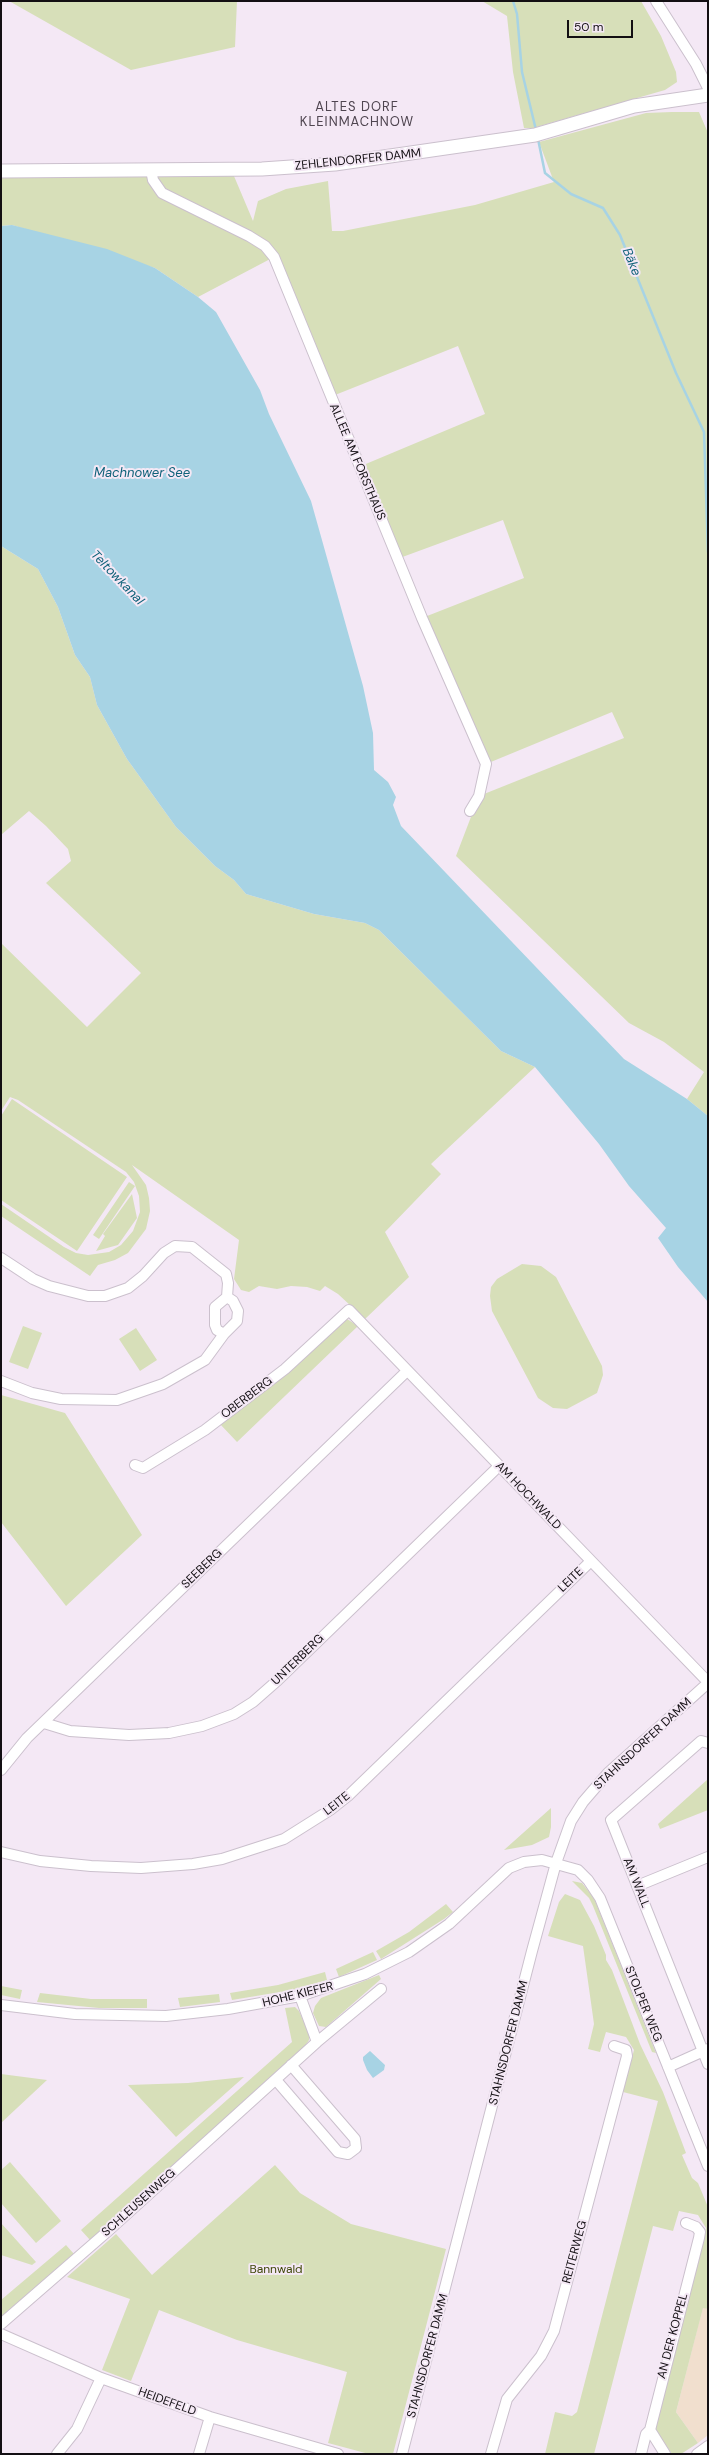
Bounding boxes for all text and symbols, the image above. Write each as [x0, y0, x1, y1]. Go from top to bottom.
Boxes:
scale bar [569, 12, 635, 38]
text: 50 m [574, 19, 603, 35]
district label: ALTES DORF KLEINMACHNOW [300, 100, 414, 131]
street label: ZEHLENDORFER DAMM [294, 146, 422, 174]
water label: Bäke [618, 246, 644, 278]
street label: ALLEE AM FORSTHAUS [326, 401, 388, 523]
water label: Machnower See [94, 466, 190, 482]
water label: Teltowkanal [87, 547, 147, 609]
street label: OBERBERG [218, 1374, 276, 1422]
street label: AM HOCHWALD [492, 1459, 564, 1533]
street label: SEEBERG [179, 1546, 225, 1592]
street label: LEITE [555, 1565, 587, 1595]
street label: UNTERBERG [269, 1632, 327, 1688]
street label: STAHNSDORFER DAMM [591, 1695, 695, 1793]
street label: LEITE [321, 1789, 353, 1819]
street label: AM WALL [619, 1856, 653, 1910]
street label: STOLPER WEG [621, 1964, 665, 2044]
street label: HOHE KIEFER [261, 1979, 335, 2011]
street label: STAHNSDORFER DAMM [487, 1979, 531, 2107]
street label: SCHLEUSENWEG [99, 2166, 179, 2240]
street label: REITERWEG [560, 2219, 590, 2285]
park label: Bannwald [249, 2263, 303, 2277]
street label: STAHNSDORFER DAMM [404, 2292, 452, 2420]
street label: AN DER KOPPEL [655, 2292, 691, 2380]
street label: HEIDEFELD [136, 2385, 198, 2419]

